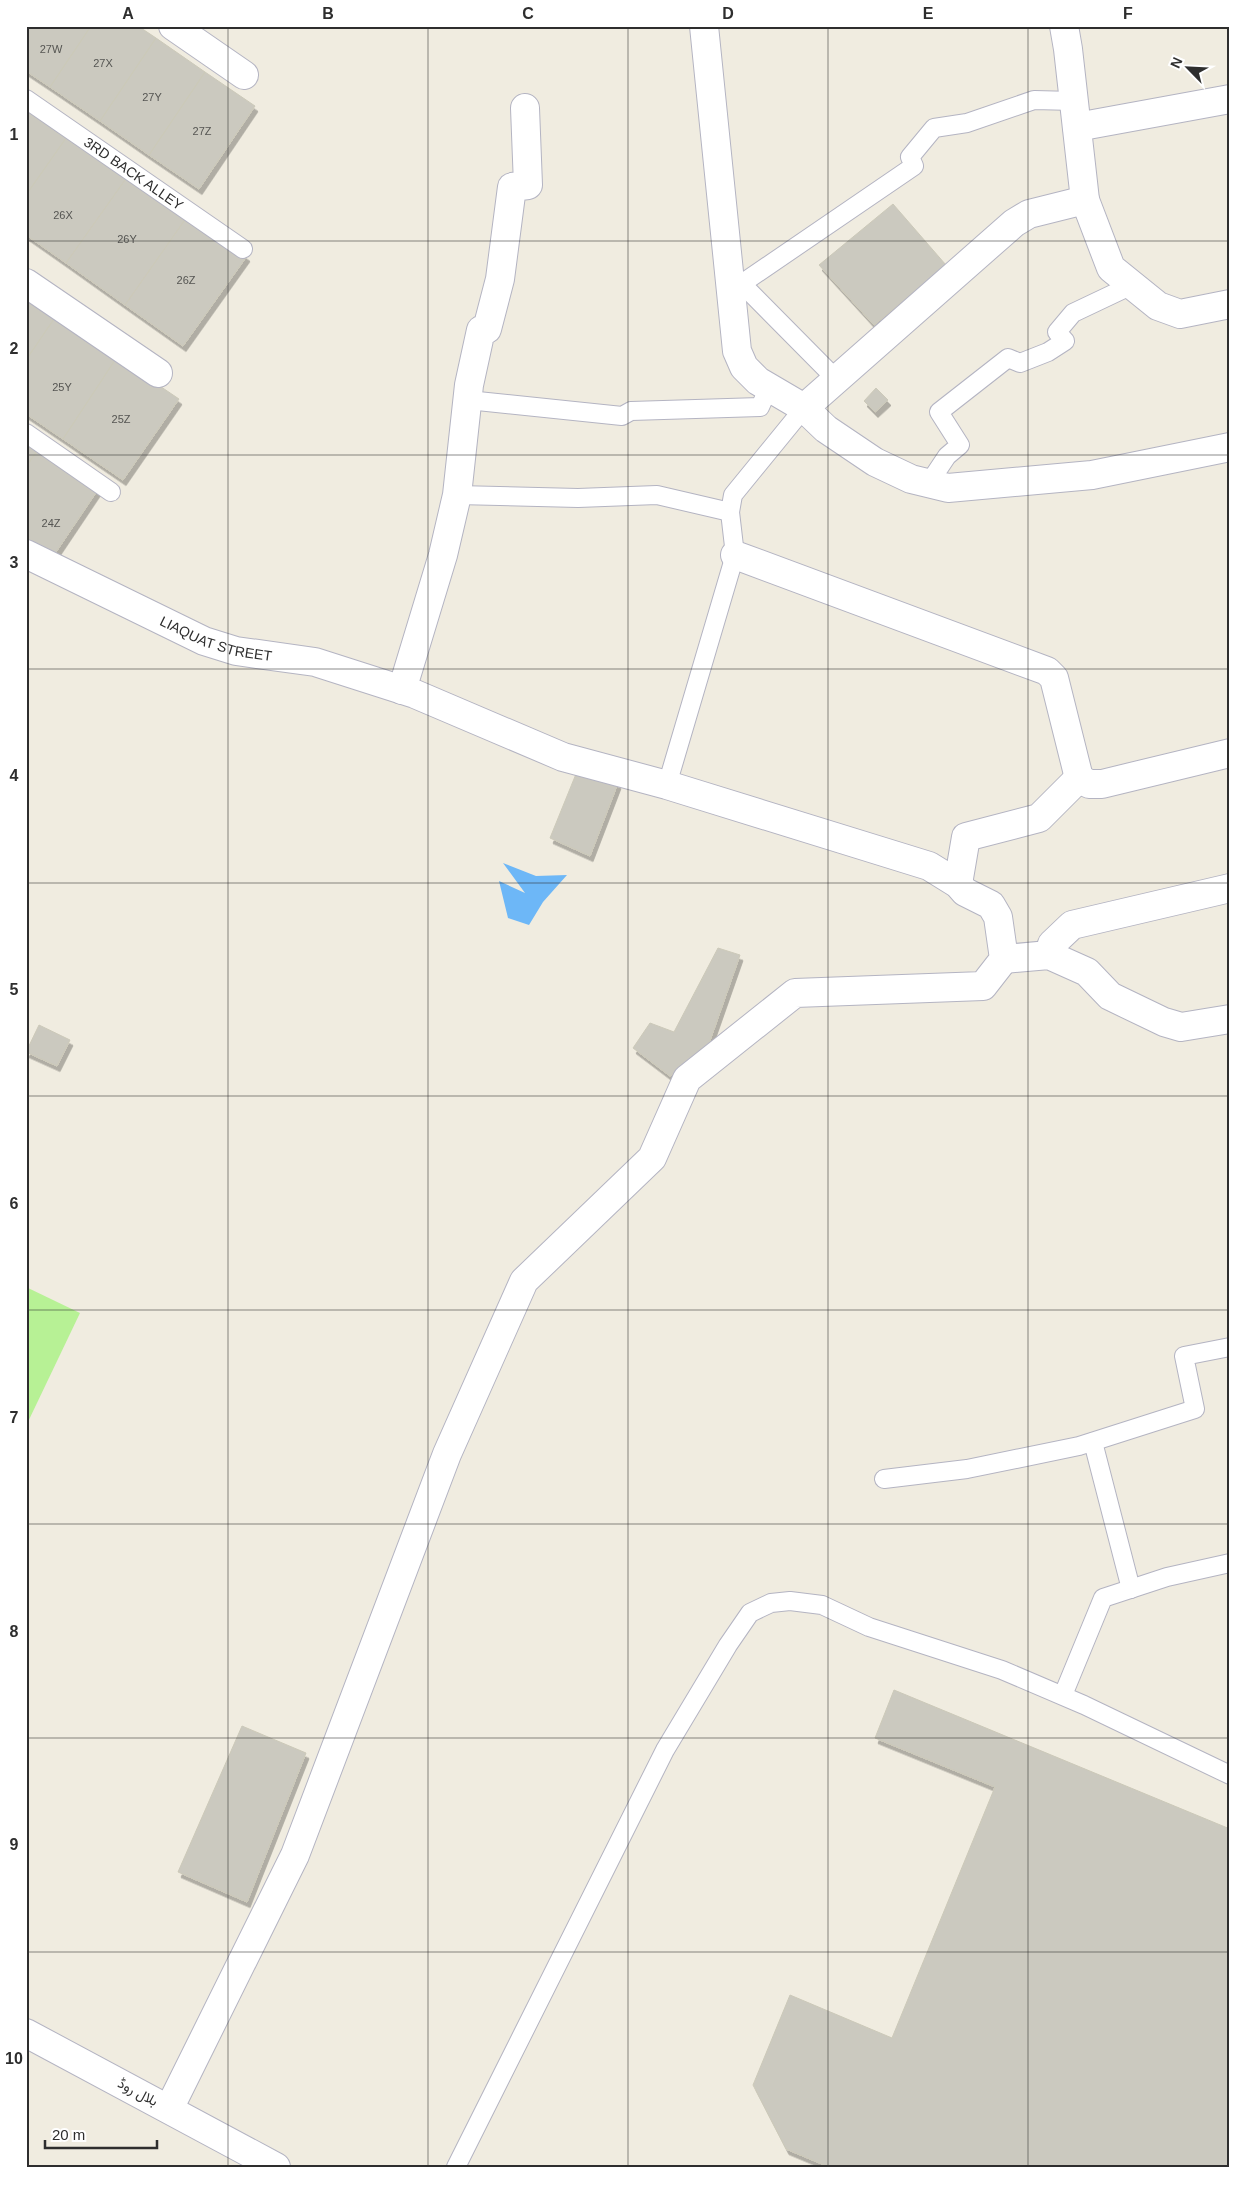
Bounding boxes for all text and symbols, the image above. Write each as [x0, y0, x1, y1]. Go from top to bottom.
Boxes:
text: A [122, 5, 134, 22]
text: B [322, 5, 334, 22]
text: C [522, 5, 534, 22]
text: D [722, 5, 734, 22]
text: E [923, 5, 934, 22]
text: F [1123, 5, 1133, 22]
north arrow [1164, 42, 1214, 92]
house number: 27W [40, 43, 63, 55]
text: N [1167, 55, 1185, 71]
house number: 27X [93, 57, 113, 69]
house number: 27Y [142, 91, 162, 103]
house number: 27Z [193, 125, 212, 137]
text: 1 [10, 126, 19, 143]
street label: 3RD BACK ALLEY [81, 134, 187, 214]
house number: 26X [53, 209, 73, 221]
house number: 26Y [117, 233, 137, 245]
house number: 26Z [177, 274, 196, 286]
text: 2 [10, 340, 19, 357]
house number: 25Y [52, 381, 72, 393]
house number: 25Z [112, 413, 131, 425]
house number: 24Z [42, 517, 61, 529]
text: 3 [10, 554, 19, 571]
street label: LIAQUAT STREET [157, 613, 273, 664]
text: 4 [10, 767, 19, 784]
text: 5 [10, 981, 19, 998]
text: 6 [10, 1195, 19, 1212]
text: 7 [10, 1409, 19, 1426]
text: 8 [10, 1623, 19, 1640]
text: 9 [10, 1836, 19, 1853]
text: 10 [5, 2050, 23, 2067]
street label: بلال روڈ [114, 2075, 161, 2111]
scale bar [45, 2118, 158, 2150]
text: 20 m [52, 2126, 85, 2143]

